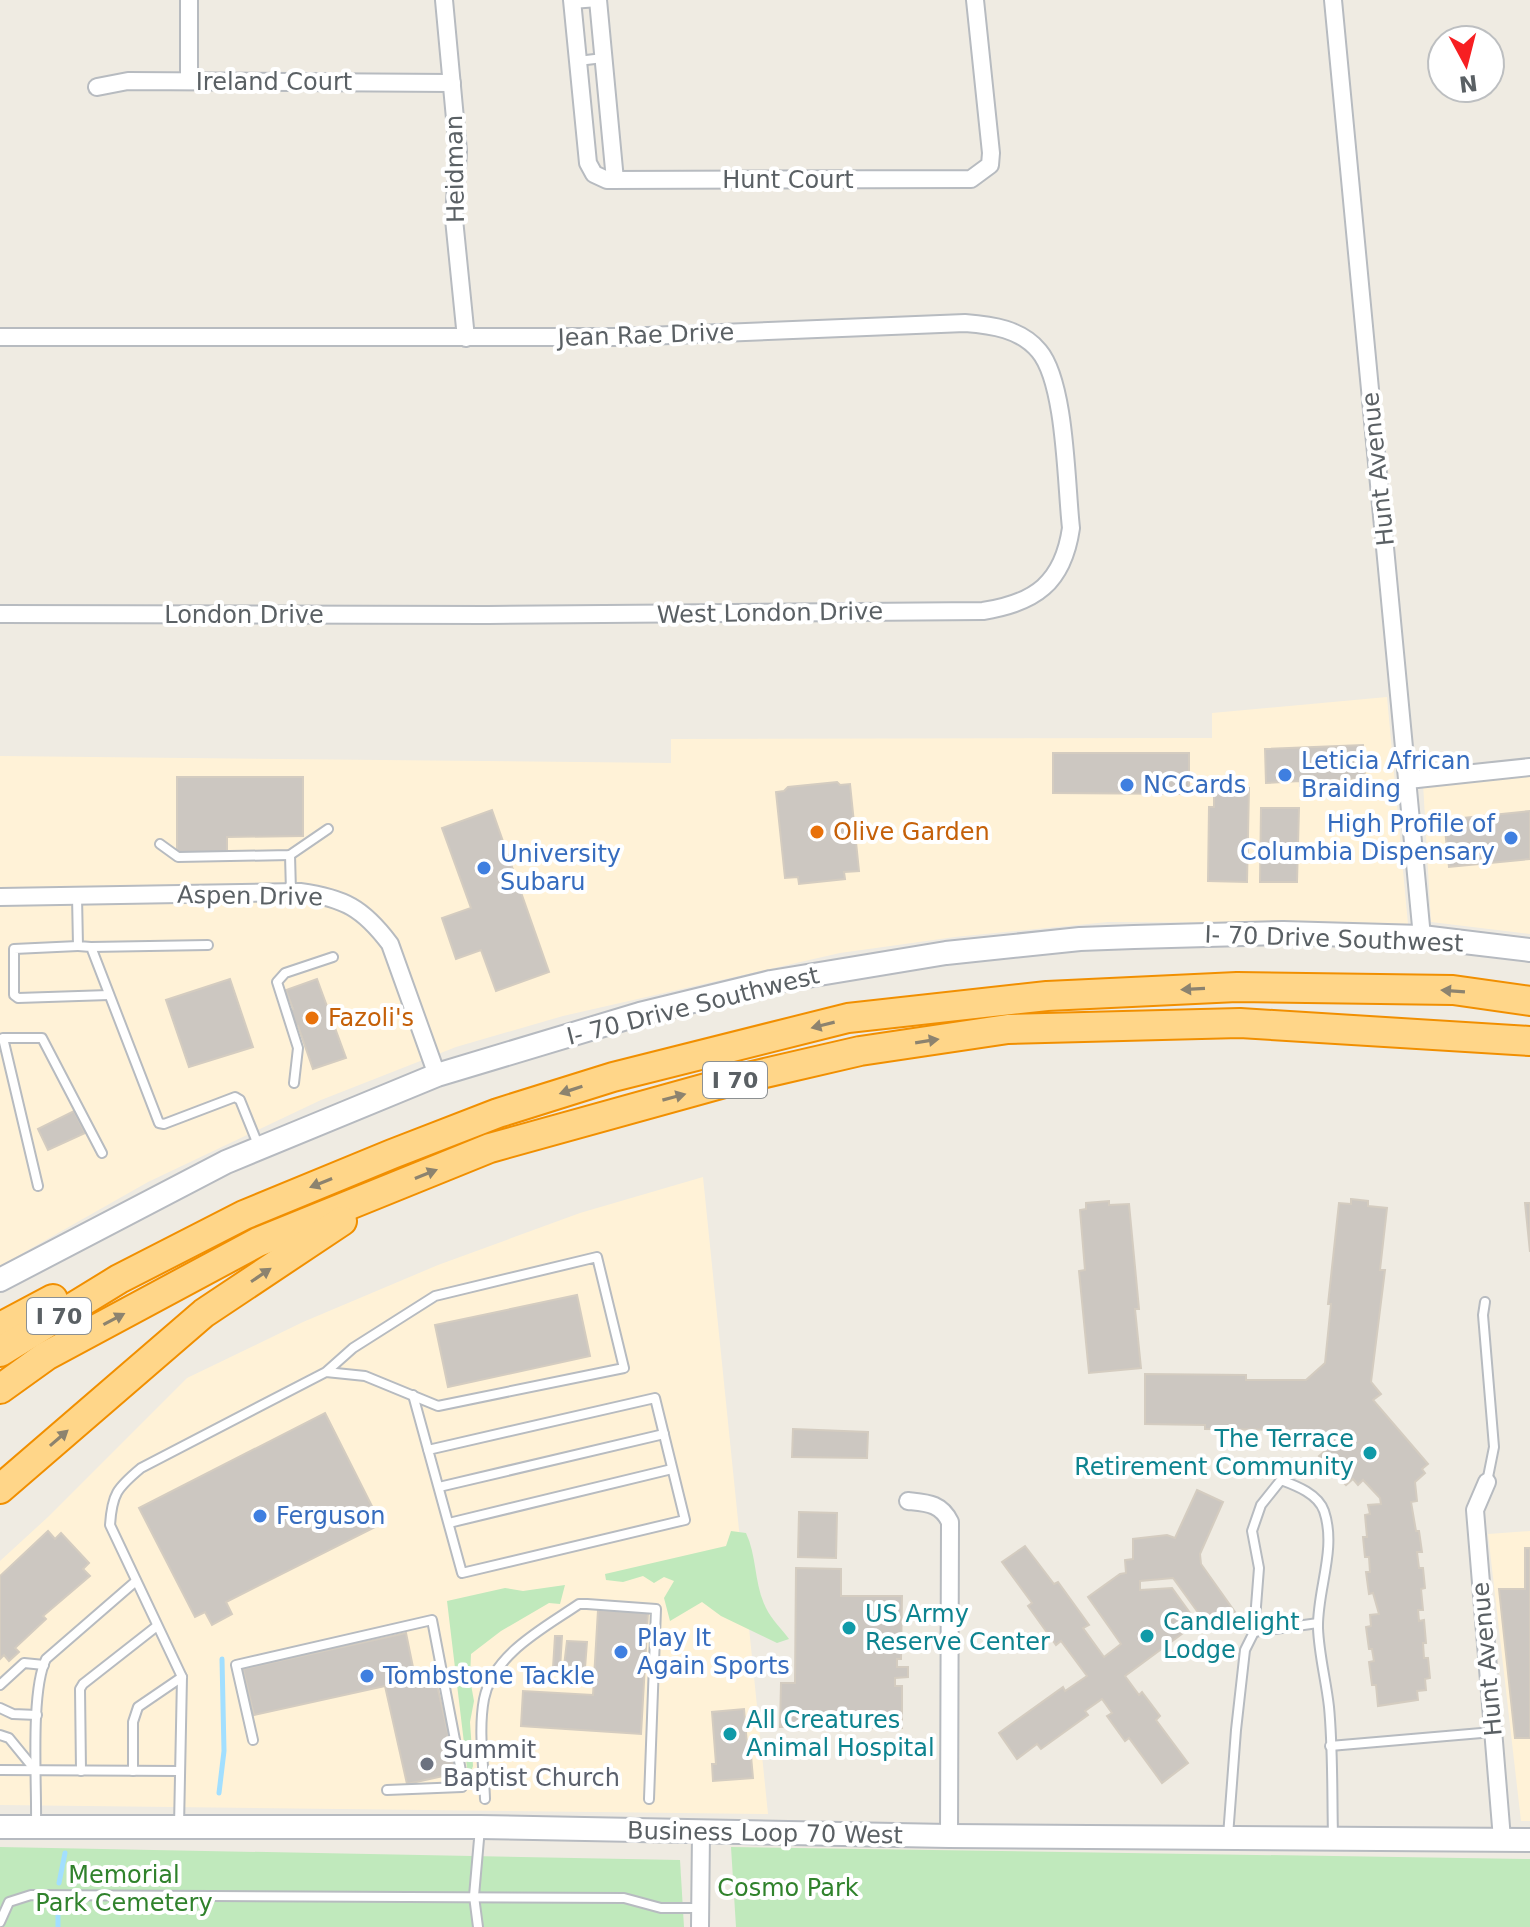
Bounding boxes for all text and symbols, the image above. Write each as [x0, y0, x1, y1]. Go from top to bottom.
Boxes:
north arrow [1426, 24, 1506, 104]
street label: Ireland Court [196, 68, 352, 96]
text: N [1458, 70, 1479, 97]
street label: Heidman [440, 115, 470, 223]
street label: Hunt Court [722, 166, 854, 194]
street label: Jean Rae Drive [555, 318, 735, 352]
street label: Hunt Avenue [1356, 391, 1400, 547]
street label: West London Drive [657, 597, 883, 629]
street label: London Drive [164, 601, 324, 629]
place label: Leticia African Braiding [1301, 747, 1471, 803]
marker: Leticia African Braiding [1276, 766, 1294, 784]
place label: NCCards [1143, 771, 1246, 799]
marker: NCCards [1118, 776, 1136, 794]
place label: High Profile of Columbia Dispensary [1240, 810, 1496, 866]
place label: Olive Garden [833, 818, 990, 846]
marker: Olive Garden [808, 823, 826, 841]
marker: High Profile of Columbia Dispensary [1502, 829, 1520, 847]
place label: University Subaru [500, 840, 621, 896]
marker: University Subaru [475, 859, 493, 877]
street label: Aspen Drive [177, 881, 323, 911]
street label: I- 70 Drive Southwest [1204, 920, 1464, 958]
street label: I- 70 Drive Southwest [564, 961, 822, 1051]
one-way arrow [1180, 983, 1205, 996]
one-way arrow [1440, 984, 1465, 997]
place label: Fazoli's [328, 1004, 414, 1032]
marker: Fazoli's [303, 1009, 321, 1027]
one-way arrow [810, 1019, 835, 1031]
one-way arrow [915, 1034, 940, 1047]
road number: I 70 [703, 1062, 767, 1098]
one-way arrow [559, 1084, 583, 1097]
one-way arrow [662, 1090, 686, 1103]
one-way arrow [414, 1167, 438, 1180]
one-way arrow [309, 1177, 333, 1190]
one-way arrow [250, 1268, 272, 1283]
road number: I 70 [27, 1298, 91, 1334]
one-way arrow [103, 1313, 126, 1326]
place label: The Terrace Retirement Community [1074, 1425, 1354, 1481]
one-way arrow [49, 1430, 69, 1447]
marker: The Terrace Retirement Community [1361, 1444, 1379, 1462]
place label: Ferguson [276, 1502, 386, 1530]
marker: Ferguson [251, 1507, 269, 1525]
street label: Hunt Avenue [1466, 1581, 1508, 1737]
place label: US Army Reserve Center [865, 1600, 1050, 1656]
place label: Candlelight Lodge [1163, 1608, 1300, 1664]
marker: US Army Reserve Center [840, 1619, 858, 1637]
place label: Play It Again Sports [637, 1624, 790, 1680]
marker: Candlelight Lodge [1138, 1627, 1156, 1645]
marker: Play It Again Sports [612, 1643, 630, 1661]
place label: Tombstone Tackle [382, 1662, 595, 1690]
marker: Tombstone Tackle [358, 1667, 376, 1685]
place label: All Creatures Animal Hospital [746, 1706, 935, 1762]
marker: All Creatures Animal Hospital [721, 1725, 739, 1743]
place label: Summit Baptist Church [443, 1736, 620, 1792]
marker: Summit Baptist Church [418, 1755, 436, 1773]
street label: Business Loop 70 West [627, 1817, 903, 1849]
park label: Memorial Park Cemetery [35, 1861, 213, 1917]
park label: Cosmo Park [717, 1874, 859, 1902]

